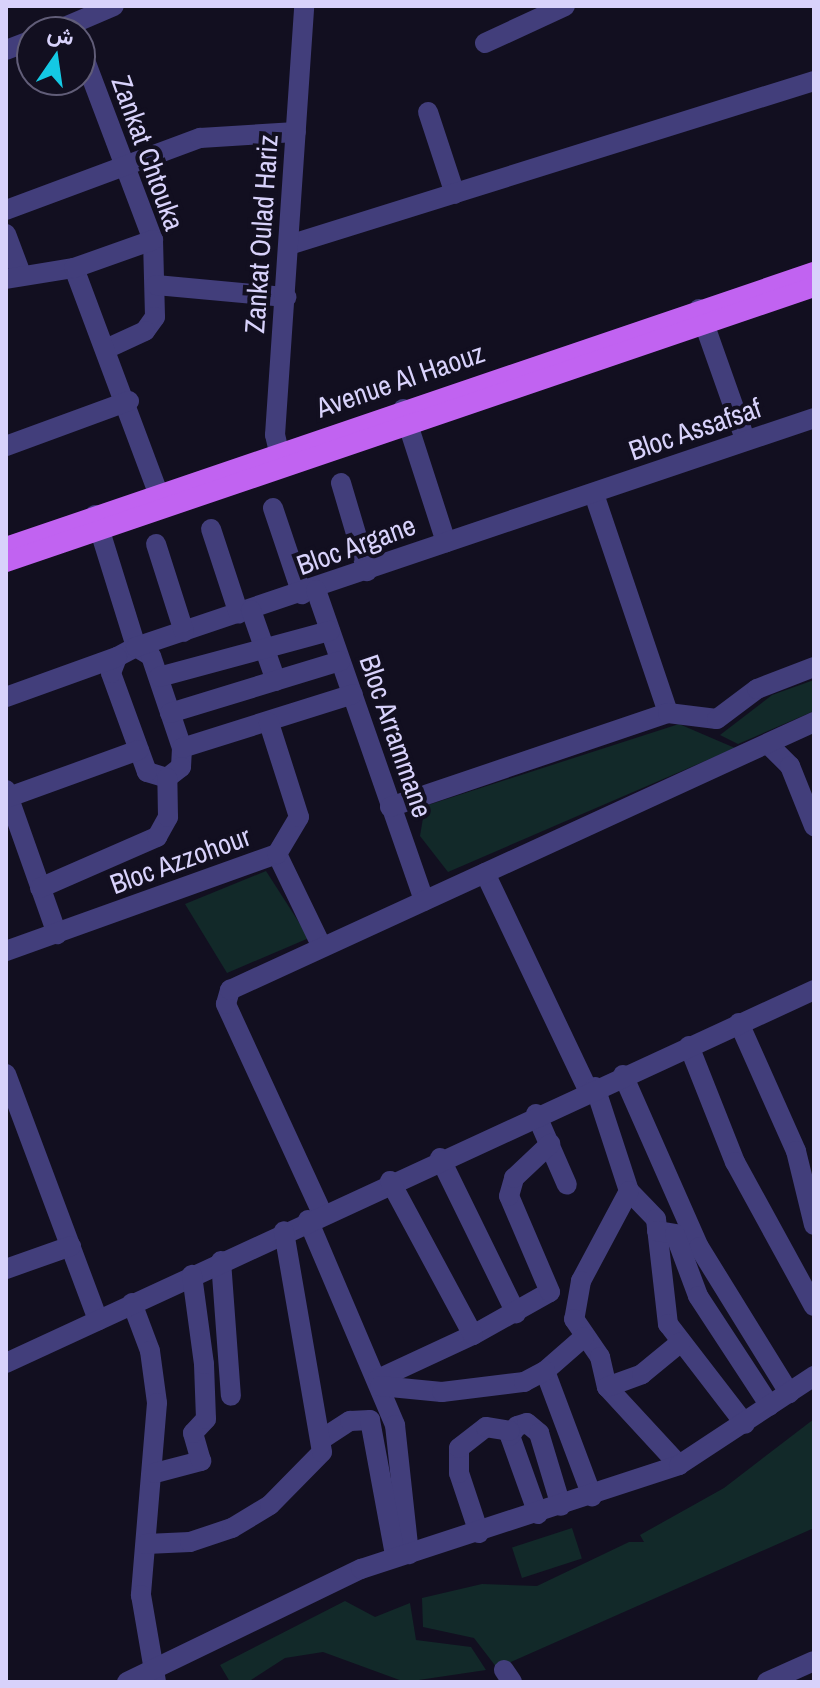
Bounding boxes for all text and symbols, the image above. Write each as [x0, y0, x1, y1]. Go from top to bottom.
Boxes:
north arrow [16, 16, 96, 96]
text: ش [45, 17, 77, 52]
street label: Zankat Chtouka [104, 71, 192, 235]
street label: Zankat Oulad Hariz [237, 134, 285, 334]
street label: Avenue Al Haouz [311, 335, 489, 425]
street label: Bloc Assafsaf [624, 390, 766, 468]
street label: Bloc Argane [291, 508, 421, 582]
street label: Bloc Arrammane [352, 650, 440, 822]
street label: Bloc Azzohour [105, 819, 255, 901]

